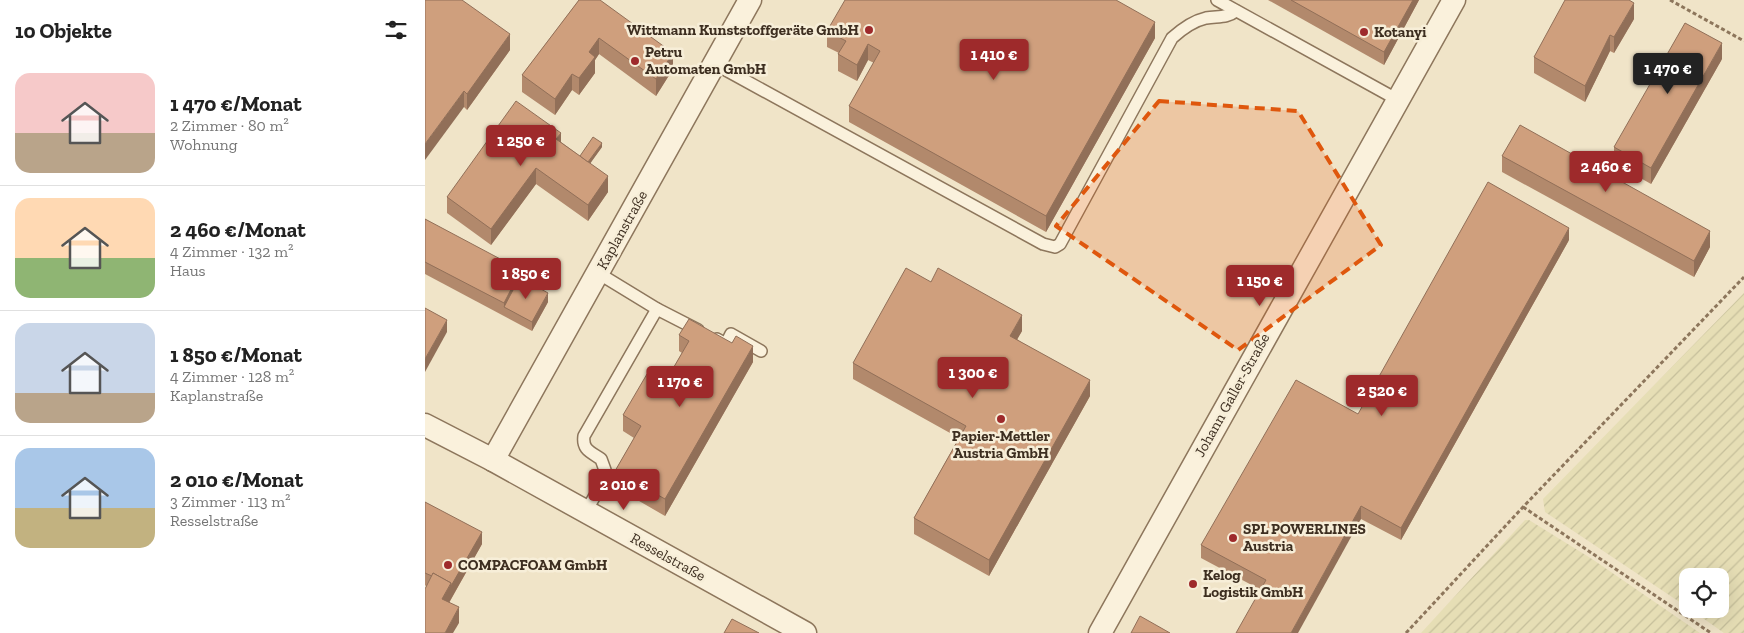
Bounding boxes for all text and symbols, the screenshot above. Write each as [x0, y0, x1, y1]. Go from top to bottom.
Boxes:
icon: filters [382, 16, 410, 44]
text: 10 Objekte [15, 18, 112, 43]
place label: Wittmann Kunststoffgeräte GmbH [627, 21, 859, 39]
place label: Kotanyi [1374, 23, 1427, 41]
marker: Wittmann Kunststoffgeräte GmbH [863, 24, 875, 36]
marker: Kotanyi [1358, 26, 1370, 38]
pin: 1 410 € [948, 38, 1040, 81]
place label: Petru Automaten GmbH [645, 43, 766, 78]
text: 1 410 € [971, 45, 1017, 64]
pin: 1 470 € [1622, 52, 1714, 95]
marker: Petru Automaten GmbH [629, 55, 641, 67]
text: 1 470 € [1644, 59, 1692, 78]
text: 1 470 €/Monat [170, 91, 302, 116]
icon: home [55, 93, 115, 153]
text: 2 Zimmer · 80 m² [170, 116, 289, 135]
pin: 1 250 € [475, 124, 567, 167]
text: 1 250 € [497, 131, 545, 150]
text: Wohnung [170, 135, 237, 154]
pin: 2 460 € [1560, 150, 1652, 193]
text: 2 460 € [1581, 157, 1631, 176]
street label: Kaplanstraße [593, 187, 651, 273]
text: 2 460 €/Monat [170, 217, 306, 242]
icon: home [55, 218, 115, 278]
text: 4 Zimmer · 132 m² [170, 242, 294, 261]
pin: 1 850 € [480, 258, 572, 300]
text: Haus [170, 261, 206, 280]
text: 1 850 € [502, 264, 550, 283]
pin: 1 150 € [1214, 264, 1306, 307]
text: 1 150 € [1237, 271, 1283, 290]
street label: Johann Galler-Straße [1191, 330, 1273, 460]
text: 1 850 €/Monat [170, 342, 302, 367]
icon: home [55, 343, 115, 403]
pin: 1 300 € [927, 356, 1019, 399]
text: 1 300 € [949, 363, 997, 382]
pin: 1 170 € [634, 366, 726, 408]
text: 4 Zimmer · 128 m² [170, 367, 294, 386]
text: 1 170 € [657, 372, 703, 391]
pin: 2 520 € [1336, 374, 1428, 417]
text: 2 520 € [1357, 381, 1407, 400]
text: Kaplanstraße [170, 386, 263, 405]
marker: Papier-Mettler Austria GmbH [995, 413, 1007, 425]
place label: Papier-Mettler Austria GmbH [952, 427, 1051, 462]
text: 2 010 €/Monat [170, 467, 303, 492]
icon: home [55, 468, 115, 528]
pin: 2 010 € [578, 468, 670, 511]
text: 2 010 € [600, 475, 648, 494]
text: 3 Zimmer · 113 m² [170, 492, 291, 511]
text: Resselstraße [170, 511, 258, 530]
place label: SPL POWERLINES Austria [1243, 520, 1366, 555]
street label: Resselstraße [627, 529, 709, 585]
marker: SPL POWERLINES Austria [1227, 532, 1239, 544]
place label: COMPACFOAM GmbH [458, 556, 607, 574]
marker: COMPACFOAM GmbH [442, 559, 454, 571]
place label: Kelog Logistik GmbH [1203, 566, 1303, 601]
map controls [1679, 568, 1729, 618]
button: locate [1679, 568, 1729, 618]
marker: Kelog Logistik GmbH [1187, 578, 1199, 590]

